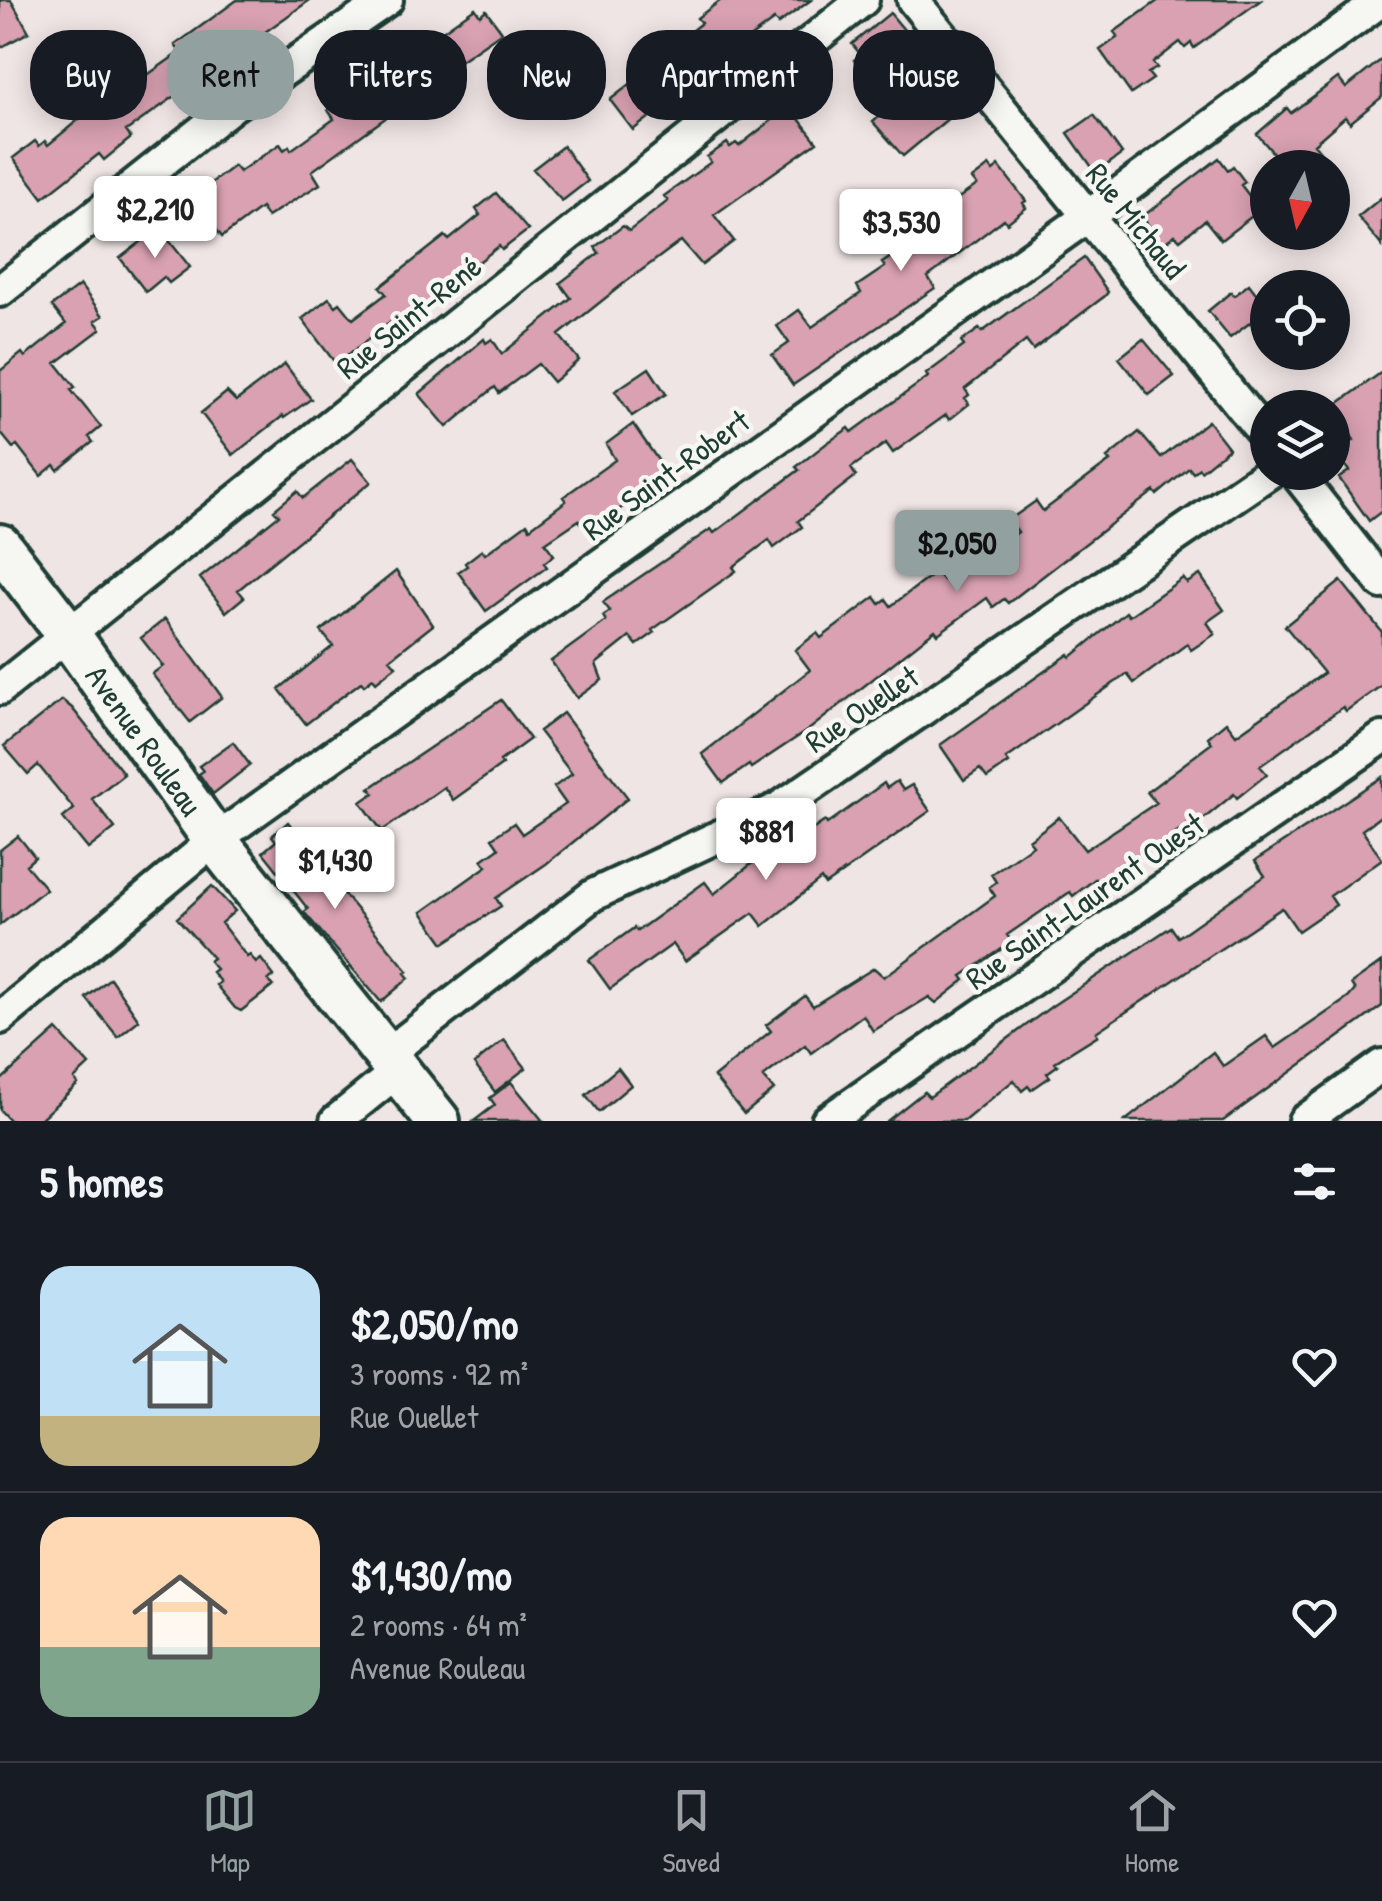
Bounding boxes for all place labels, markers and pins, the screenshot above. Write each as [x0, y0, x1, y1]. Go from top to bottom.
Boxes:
pin: $2,210 [74, 176, 236, 261]
pin: $3,530 [820, 189, 982, 274]
pin: $2,050 [876, 510, 1038, 595]
pin: $881 [707, 798, 825, 883]
pin: $1,430 [254, 827, 416, 912]

